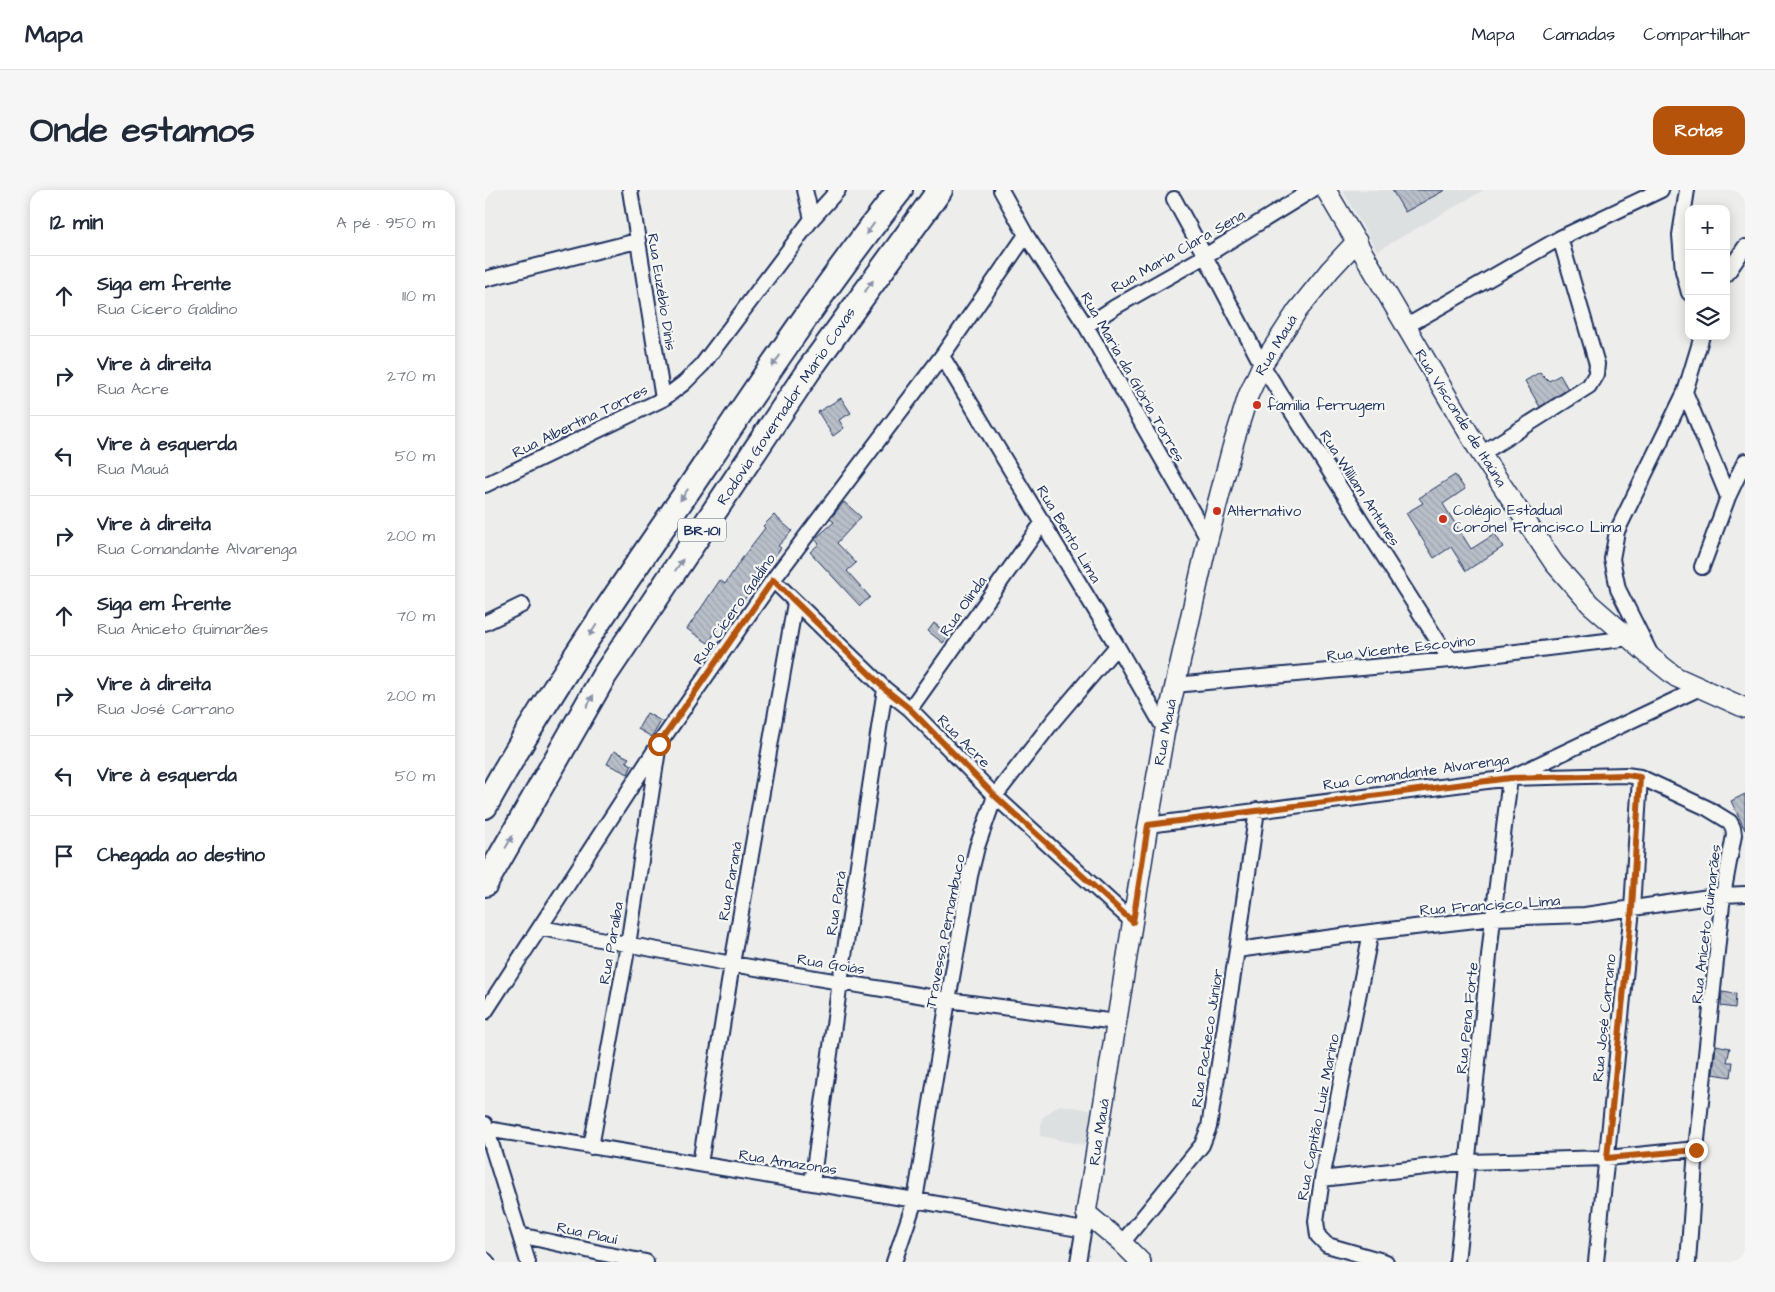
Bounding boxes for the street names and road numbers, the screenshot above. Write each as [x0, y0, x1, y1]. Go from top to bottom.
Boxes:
street label: Rua Maria Clara Sena [1107, 204, 1249, 298]
street label: Rua Euzébio Dinis [642, 232, 681, 353]
street label: Rua Maria da Glória Torres [1075, 288, 1190, 466]
street label: Rodovia Governador Mário Covas [712, 303, 861, 509]
street label: Rua Mauá [1250, 311, 1303, 379]
street label: Rua Visconde de Itaúna [1410, 345, 1512, 492]
street label: Rua Albertina Torres [509, 379, 652, 463]
street label: Rua William Antunes [1314, 426, 1405, 551]
street label: Rua Bento Lima [1031, 481, 1106, 587]
road number: BR-101 [678, 518, 726, 542]
street label: Rua Cícero Galdino [688, 549, 781, 669]
street label: Rua Olinda [935, 572, 992, 641]
street label: Rua Vicente Escovino [1326, 630, 1477, 667]
street label: Rua Mauá [1149, 697, 1182, 767]
street label: Rua Acre [932, 710, 995, 773]
street label: Rua Comandante Alvarenga [1322, 749, 1511, 797]
street label: Rua Paraná [713, 839, 748, 922]
street label: Rua Aniceto Guimarães [1686, 843, 1727, 1005]
street label: Travessa Pernambuco [920, 852, 971, 1010]
street label: Rua Pará [821, 869, 852, 937]
street label: Rua Francisco Lima [1419, 890, 1561, 921]
street label: Rua Paraíba [594, 900, 629, 986]
street label: Rua Goiás [796, 949, 867, 980]
street label: Rua José Carrano [1587, 953, 1622, 1083]
street label: Rua Pena Forte [1451, 961, 1484, 1075]
street label: Rua Pacheco Júnior [1186, 967, 1229, 1109]
street label: Rua Capitão Luiz Marino [1292, 1032, 1345, 1202]
street label: Rua Mauá [1084, 1097, 1115, 1167]
street label: Rua Amazonas [737, 1144, 839, 1181]
street label: Rua Piauí [555, 1217, 620, 1250]

